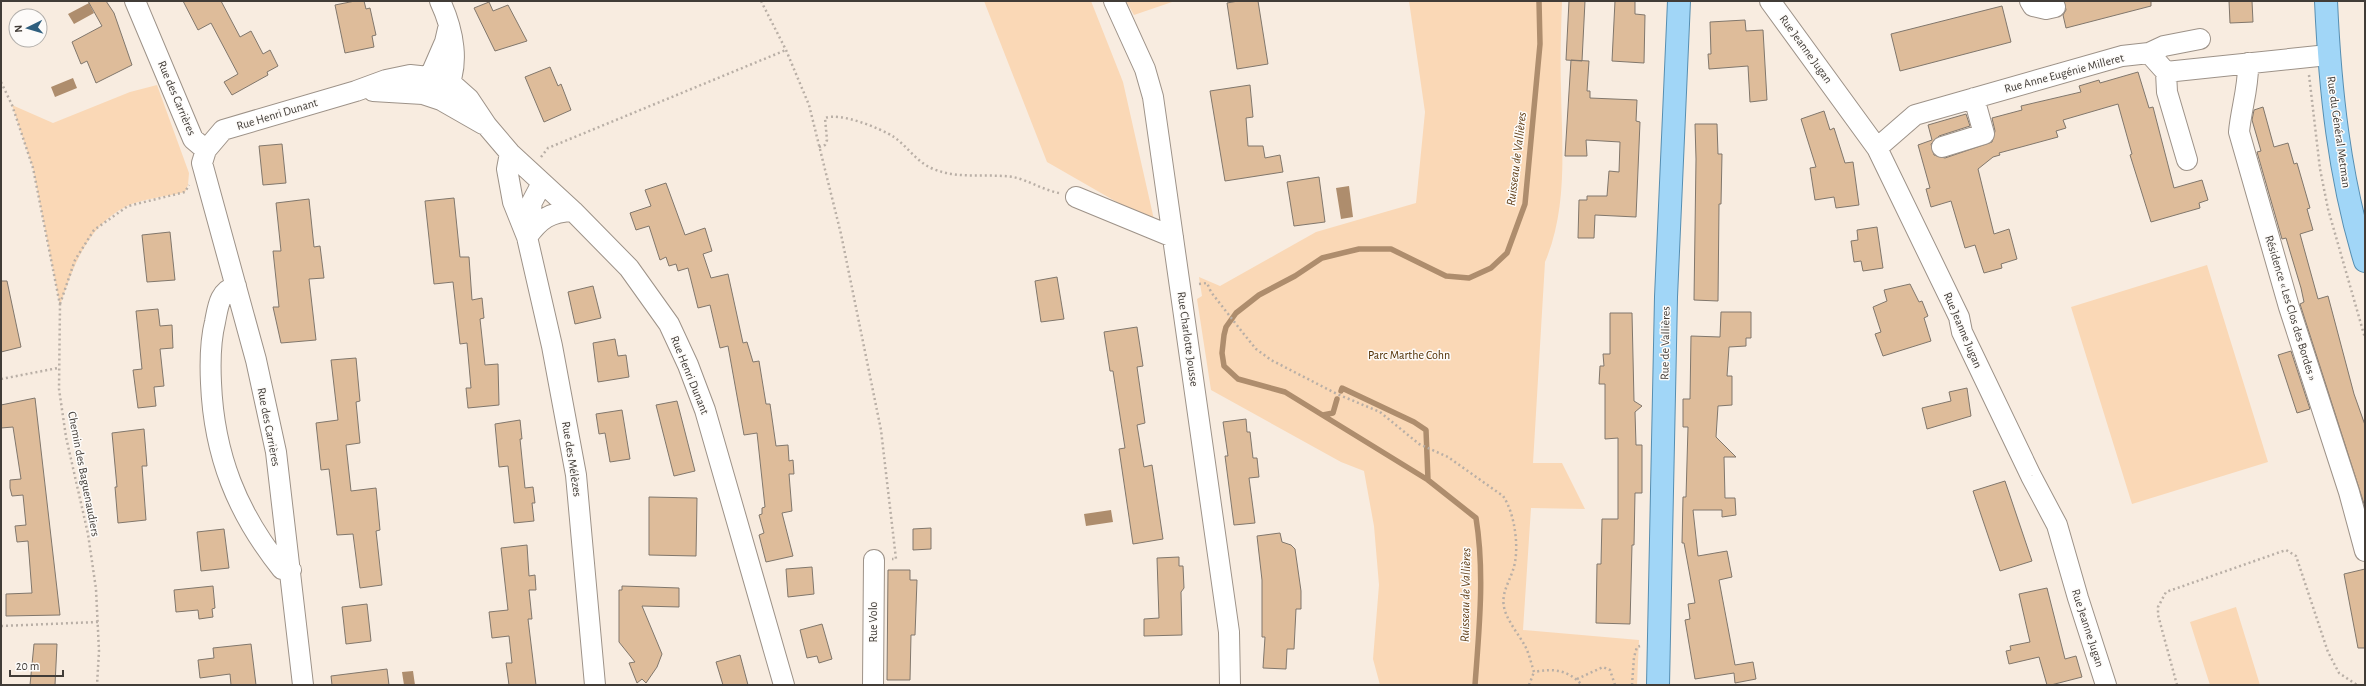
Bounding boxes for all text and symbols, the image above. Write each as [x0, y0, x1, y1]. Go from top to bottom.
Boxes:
north arrow [8, 8, 48, 48]
street label: Rue Jeanne Jugan [1777, 13, 1835, 85]
text: N [13, 25, 24, 33]
street label: Rue Anne Eugénie Milleret [2003, 51, 2125, 95]
street label: Rue des Carrières [156, 59, 198, 137]
street label: Rue du Général Metman [2325, 75, 2353, 189]
street label: Rue Henri Dunant [235, 96, 319, 132]
water label: Ruisseau de Vallières [1505, 111, 1529, 207]
street label: Résidence « Les Clos des Bordes » [2263, 234, 2319, 382]
street label: Rue Jeanne Jugan [1942, 290, 1984, 370]
street label: Rue Charlotte Jousse [1175, 291, 1201, 387]
street label: Rue de Vallières [1658, 306, 1672, 380]
street label: Rue Henri Dunant [669, 334, 711, 416]
park label: Parc Marthe Cohn [1368, 349, 1450, 361]
street label: Rue des Carrières [255, 387, 283, 467]
street label: Chemin des Baguenaudiers [66, 410, 102, 538]
street label: Rue des Mélèzes [560, 420, 584, 498]
water label: Ruisseau de Vallières [1459, 548, 1473, 642]
street label: Rue Jeanne Jugan [2070, 587, 2106, 669]
street label: Rue Volo [867, 601, 879, 643]
scale bar [10, 652, 63, 678]
text: 20 m [16, 660, 39, 672]

